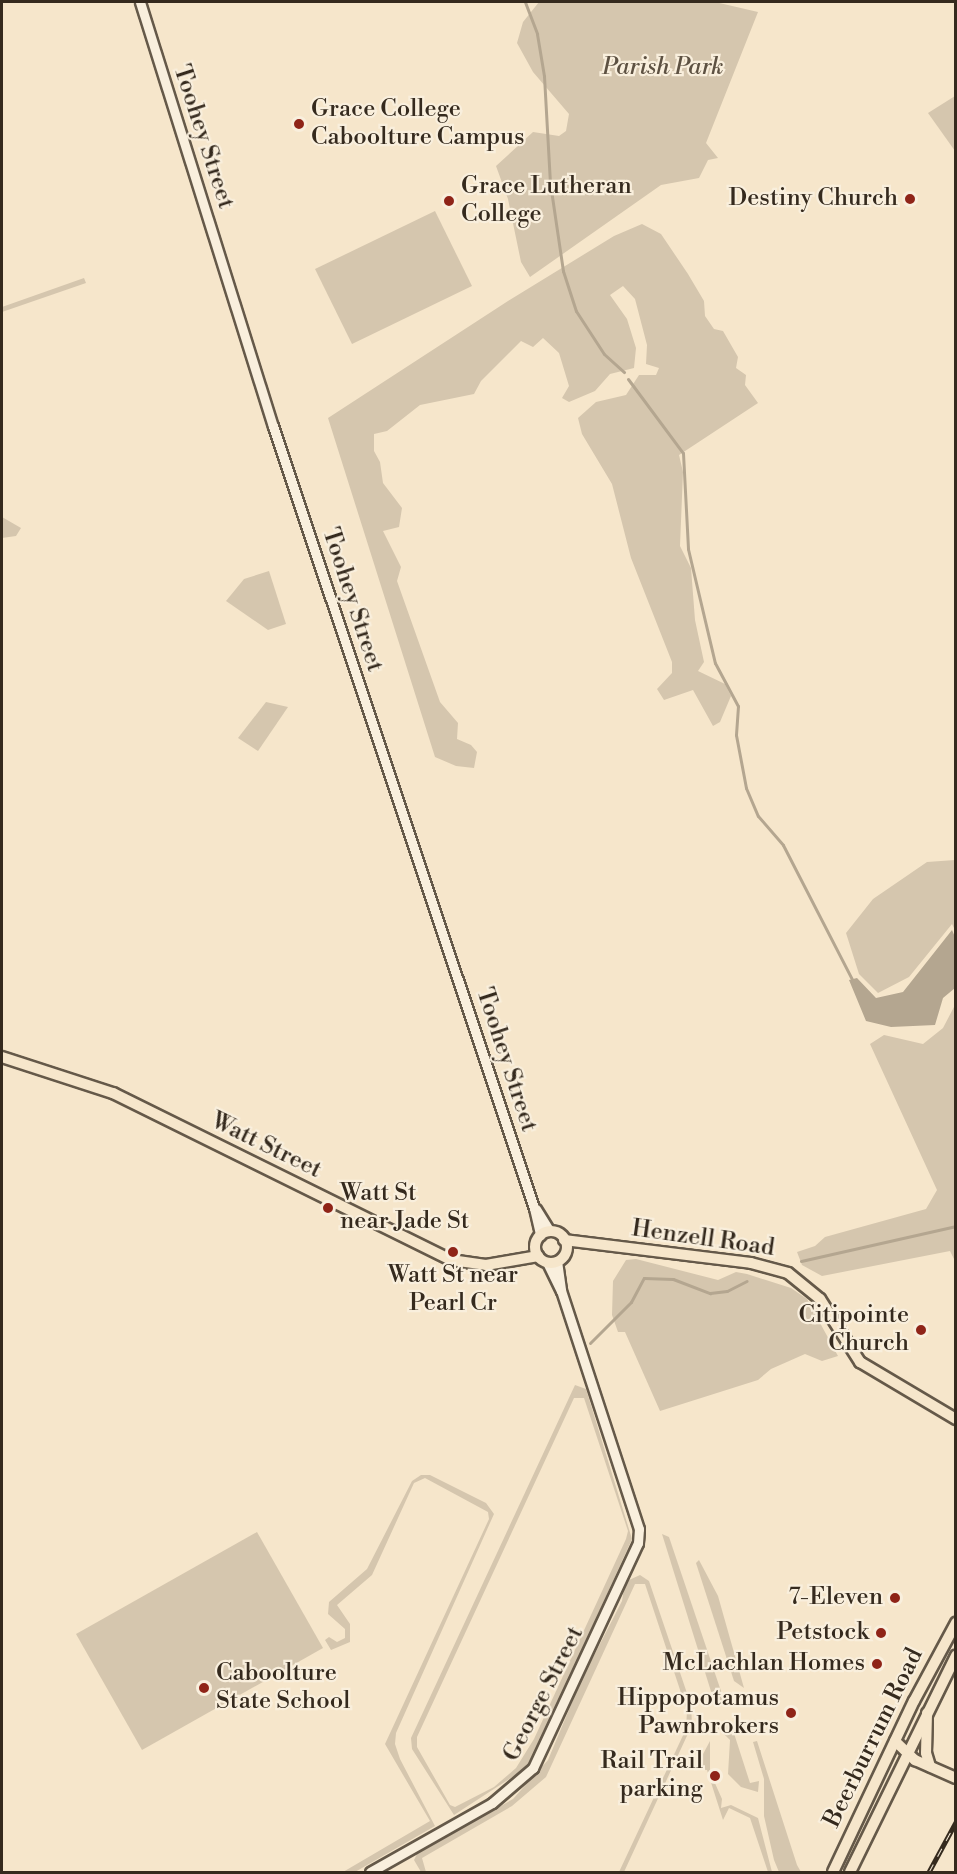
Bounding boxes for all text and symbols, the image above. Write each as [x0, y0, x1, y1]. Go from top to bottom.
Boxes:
park label: Parish Park [602, 54, 724, 82]
street label: Toohey Street [166, 61, 240, 213]
place label: Grace College Caboolture Campus [311, 96, 524, 152]
marker: Grace College Caboolture Campus [292, 117, 306, 131]
place label: Grace Lutheran College [461, 173, 632, 229]
place label: Destiny Church [729, 185, 898, 213]
marker: Destiny Church [903, 192, 917, 206]
marker: Grace Lutheran College [442, 194, 456, 208]
street label: Toohey Street [315, 524, 389, 676]
street label: Toohey Street [469, 984, 543, 1136]
street label: Watt Street [206, 1107, 326, 1185]
place label: Watt St near Jade St [340, 1180, 469, 1236]
marker: Watt St near Jade St [321, 1201, 335, 1215]
street label: Henzell Road [630, 1215, 776, 1263]
marker: Watt St near Pearl Cr [446, 1245, 460, 1259]
place label: Watt St near Pearl Cr [388, 1262, 518, 1318]
place label: Citipointe Church [798, 1302, 909, 1358]
marker: Citipointe Church [914, 1323, 928, 1337]
place label: 7-Eleven [788, 1584, 883, 1612]
marker: 7-Eleven [888, 1591, 902, 1605]
place label: Petstock [776, 1619, 869, 1647]
street label: George Street [498, 1622, 590, 1766]
marker: Petstock [874, 1626, 888, 1640]
street label: Beerburrum Road [818, 1644, 930, 1832]
place label: McLachlan Homes [663, 1650, 865, 1678]
marker: McLachlan Homes [870, 1657, 884, 1671]
place label: Caboolture State School [216, 1660, 350, 1716]
marker: Caboolture State School [197, 1681, 211, 1695]
place label: Hippopotamus Pawnbrokers [617, 1685, 779, 1741]
marker: Hippopotamus Pawnbrokers [784, 1706, 798, 1720]
place label: Rail Trail parking [600, 1748, 703, 1804]
marker: Rail Trail parking [708, 1769, 722, 1783]

